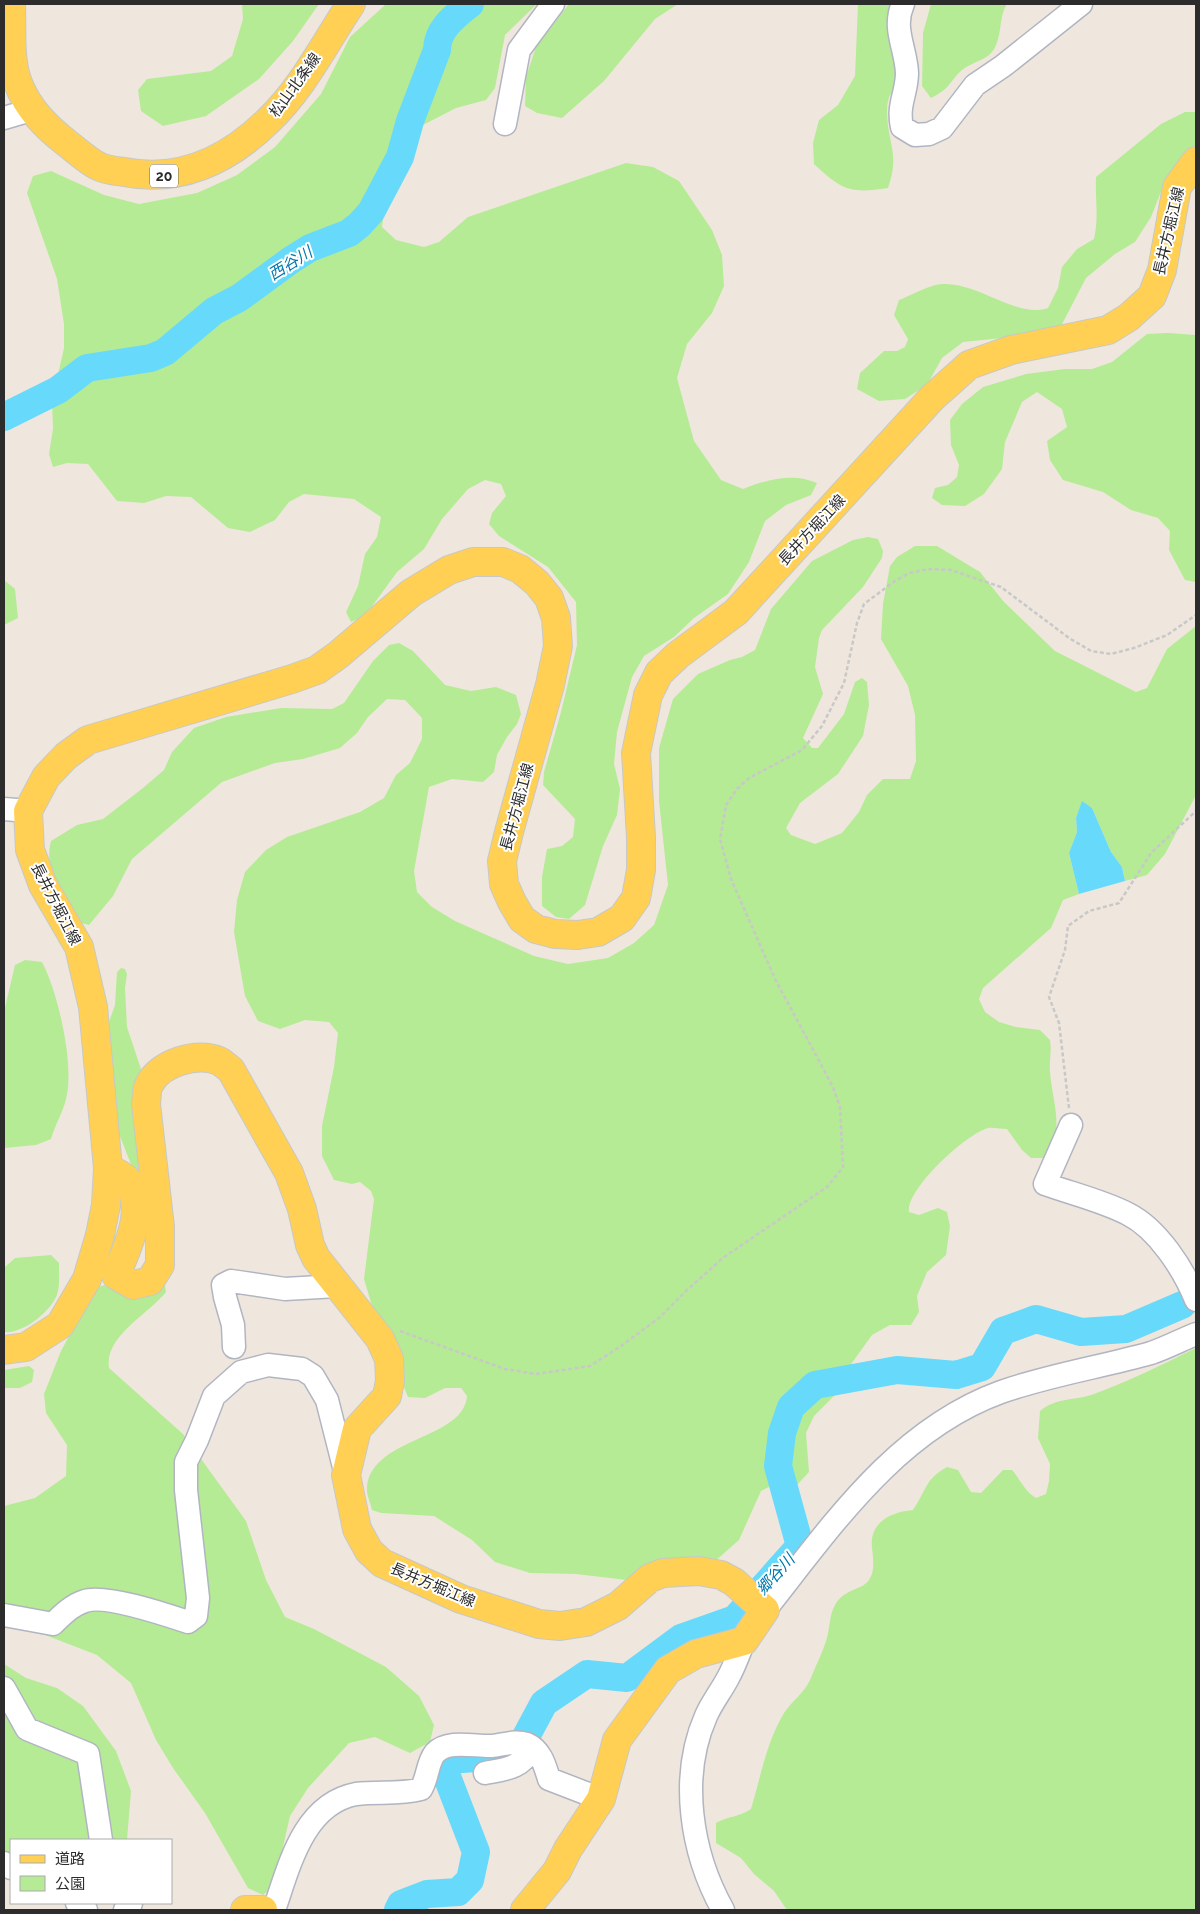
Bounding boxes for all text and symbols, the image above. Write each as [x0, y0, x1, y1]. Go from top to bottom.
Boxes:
street label: 松山北条線 [266, 49, 324, 121]
road number: 20 [150, 165, 178, 188]
street label: 長井方堀江線 [1150, 185, 1188, 277]
water label: 西谷川 [265, 242, 317, 284]
street label: 長井方堀江線 [775, 491, 849, 569]
street label: 長井方堀江線 [497, 761, 537, 853]
street label: 長井方堀江線 [28, 860, 84, 948]
water label: 郷谷川 [752, 1549, 800, 1599]
street label: 長井方堀江線 [388, 1559, 478, 1611]
legend [10, 1839, 172, 1904]
text: 道路 [55, 1850, 85, 1868]
text: 公園 [55, 1875, 85, 1893]

